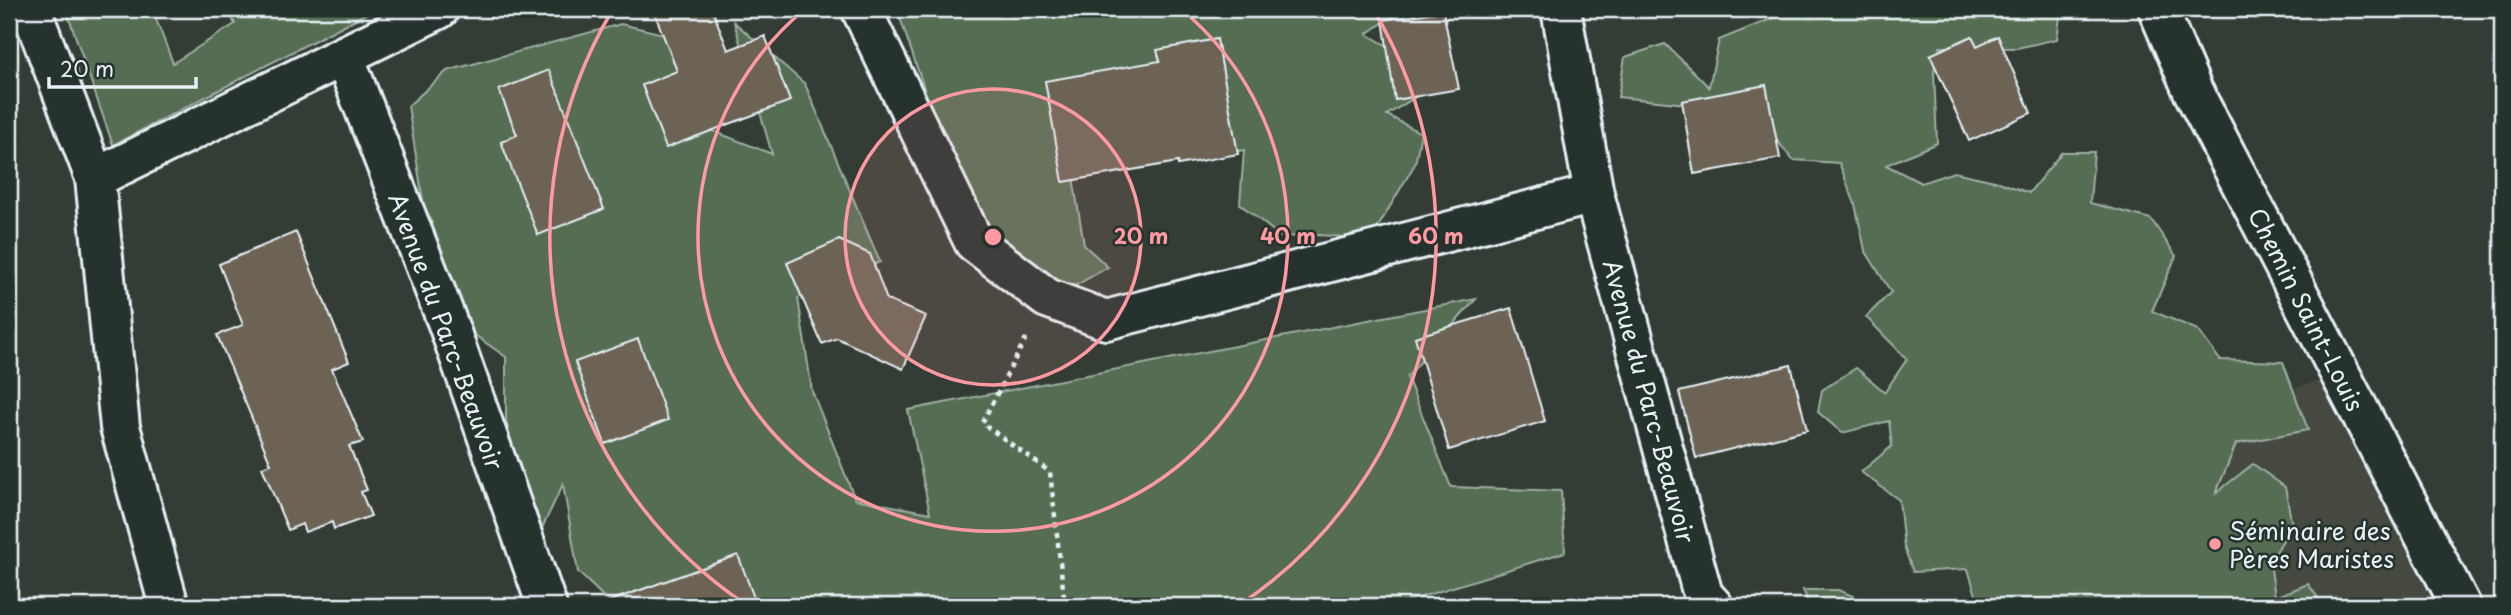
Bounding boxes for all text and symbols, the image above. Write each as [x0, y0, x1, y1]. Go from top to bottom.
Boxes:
scale bar [49, 46, 196, 90]
text: 20 m [60, 52, 114, 84]
street label: Avenue du Parc-Beauvoir [380, 188, 514, 475]
street label: Chemin Saint-Louis [2240, 201, 2374, 417]
text: 20 m [1114, 219, 1168, 251]
text: 40 m [1260, 219, 1316, 251]
text: 60 m [1408, 219, 1464, 251]
centre of rings [981, 225, 1005, 249]
street label: Avenue du Parc-Beauvoir [1595, 255, 1705, 547]
place label: Séminaire des Pères Maristes [2229, 512, 2394, 576]
marker: Séminaire des Pères Maristes [2207, 536, 2223, 552]

